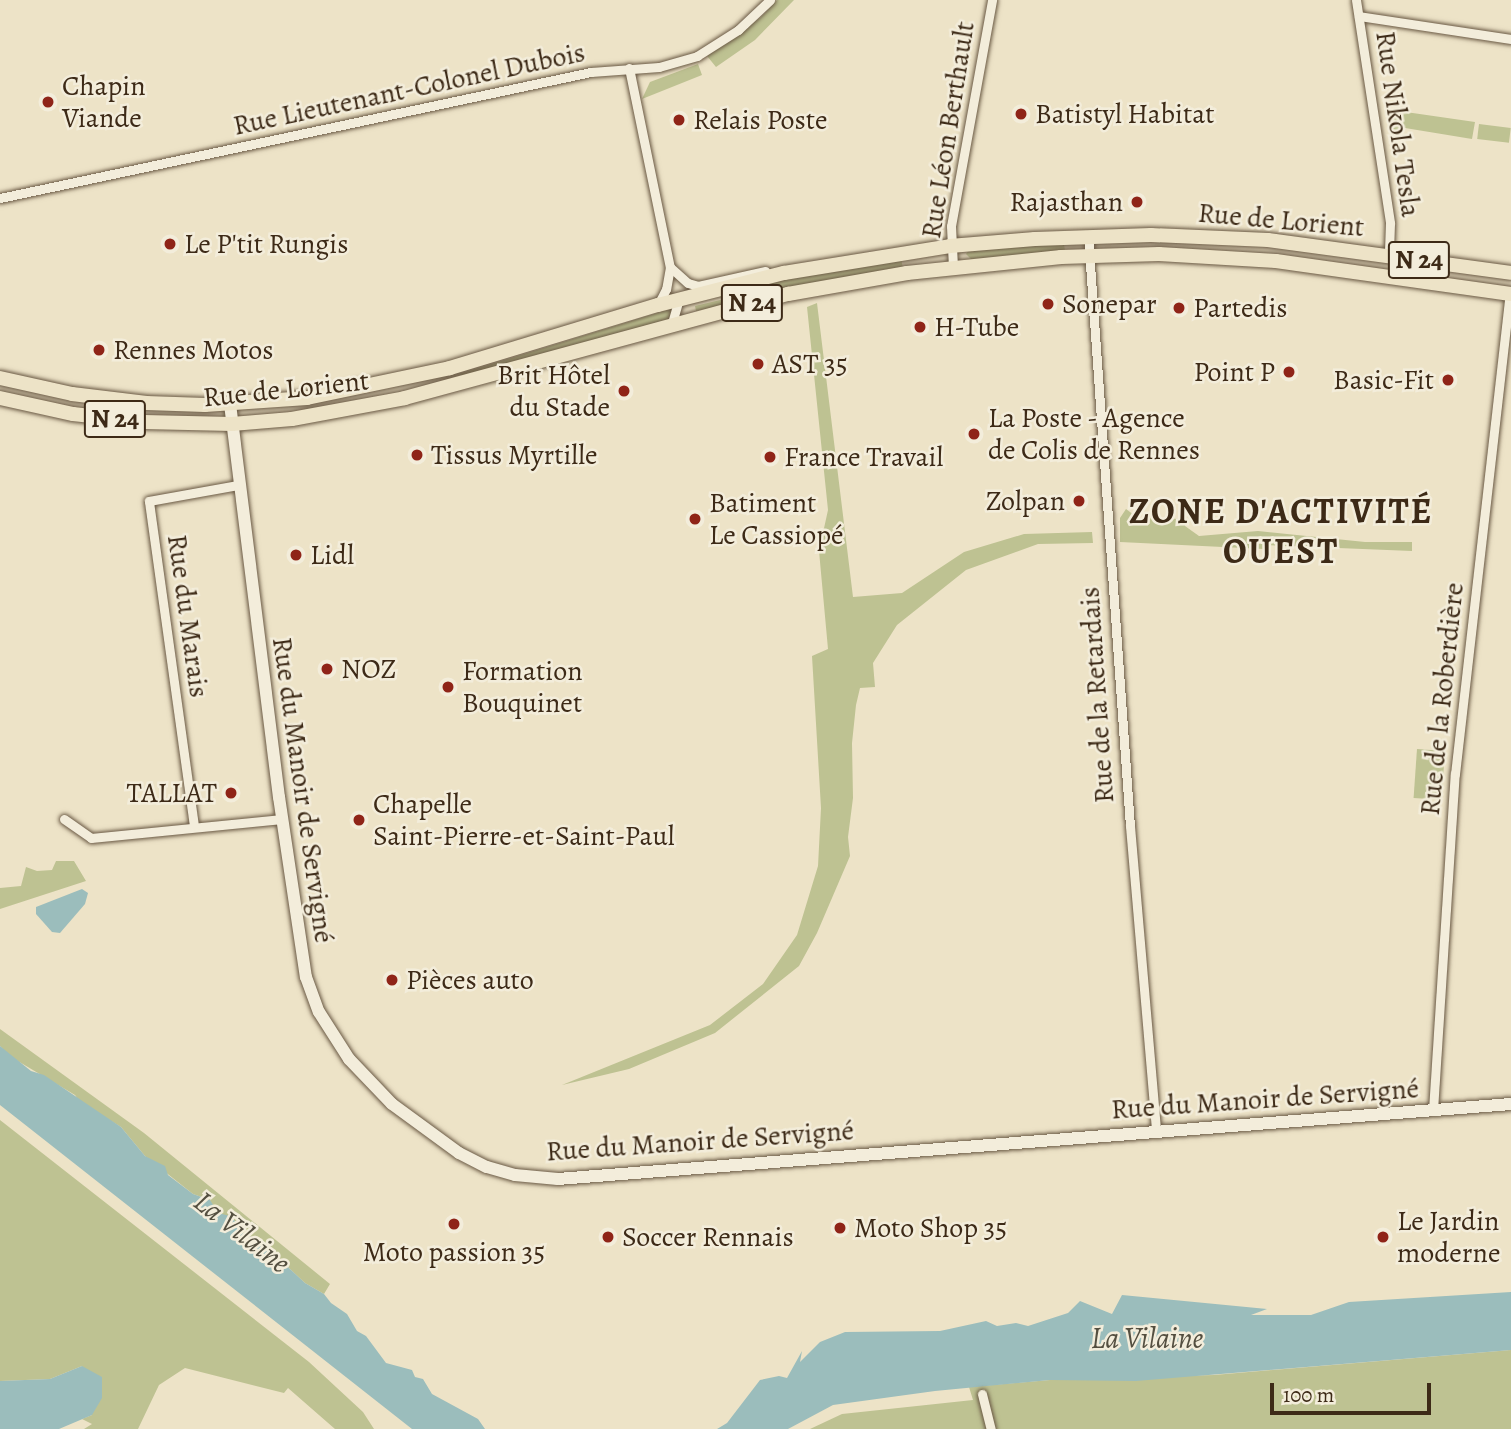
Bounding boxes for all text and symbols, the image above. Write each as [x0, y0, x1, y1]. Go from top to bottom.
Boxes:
street label: Rue Léon Berthault [914, 19, 982, 241]
street label: Rue Nikola Tesla [1368, 29, 1428, 219]
street label: Rue Lieutenant-Colonel Dubois [230, 35, 588, 143]
place label: Chapin Viande [62, 69, 146, 135]
marker: Chapin Viande [40, 94, 56, 110]
place label: Batistyl Habitat [1035, 97, 1215, 131]
place label: Relais Poste [693, 103, 828, 137]
marker: Batistyl Habitat [1013, 106, 1029, 122]
marker: Relais Poste [671, 112, 687, 128]
place label: Rajasthan [1010, 185, 1123, 219]
marker: Rajasthan [1129, 194, 1145, 210]
street label: Rue de Lorient [1197, 196, 1365, 244]
place label: Le P'tit Rungis [184, 227, 348, 261]
marker: Le P'tit Rungis [162, 236, 178, 252]
road number: N 24 [1388, 238, 1450, 282]
road number: N 24 [720, 280, 784, 326]
place label: Sonepar [1062, 287, 1157, 321]
place label: Partedis [1193, 291, 1288, 325]
marker: Sonepar [1040, 296, 1056, 312]
marker: Partedis [1171, 300, 1187, 316]
place label: H-Tube [934, 310, 1019, 344]
marker: H-Tube [912, 319, 928, 335]
place label: Rennes Motos [113, 333, 273, 367]
marker: Rennes Motos [91, 342, 107, 358]
place label: AST 35 [772, 347, 848, 381]
place label: Point P [1193, 355, 1275, 389]
marker: AST 35 [750, 356, 766, 372]
place label: Brit Hôtel du Stade [497, 358, 610, 424]
place label: Basic-Fit [1333, 363, 1434, 397]
street label: Rue de Lorient [201, 364, 371, 414]
marker: Point P [1281, 364, 1297, 380]
marker: Basic-Fit [1440, 372, 1456, 388]
marker: Brit Hôtel du Stade [616, 383, 632, 399]
road number: N 24 [83, 396, 146, 442]
place label: La Poste - Agence de Colis de Rennes [988, 401, 1200, 467]
marker: La Poste - Agence de Colis de Rennes [966, 426, 982, 442]
place label: Tissus Myrtille [431, 438, 598, 472]
place label: France Travail [784, 440, 943, 474]
marker: Tissus Myrtille [409, 447, 425, 463]
marker: France Travail [762, 449, 778, 465]
place label: Zolpan [986, 484, 1065, 518]
place label: Batiment Le Cassiopé [709, 486, 844, 552]
district label: ZONE D'ACTIVITÉ OUEST [1131, 490, 1431, 572]
marker: Zolpan [1071, 493, 1087, 509]
marker: Batiment Le Cassiopé [687, 511, 703, 527]
street label: Rue du Marais [160, 532, 216, 700]
place label: Lidl [310, 538, 354, 572]
marker: Lidl [288, 547, 304, 563]
street label: Rue de la Roberdière [1413, 581, 1471, 817]
street label: Rue de la Retardais [1073, 586, 1121, 804]
street label: Rue du Manoir de Servigné [265, 635, 341, 945]
place label: NOZ [341, 652, 396, 686]
place label: Formation Bouquinet [462, 654, 583, 720]
marker: NOZ [319, 661, 335, 677]
marker: Formation Bouquinet [440, 679, 456, 695]
place label: TALLAT [127, 776, 217, 810]
marker: TALLAT [223, 785, 239, 801]
place label: Chapelle Saint-Pierre-et-Saint-Paul [373, 787, 674, 853]
marker: Chapelle Saint-Pierre-et-Saint-Paul [351, 812, 367, 828]
place label: Pièces auto [406, 963, 534, 997]
marker: Pièces auto [384, 972, 400, 988]
street label: Rue du Manoir de Servigné [1110, 1071, 1420, 1127]
street label: Rue du Manoir de Servigné [545, 1113, 855, 1169]
water label: La Vilaine [187, 1183, 297, 1281]
place label: Le Jardin moderne [1397, 1204, 1500, 1270]
place label: Moto Shop 35 [854, 1211, 1007, 1245]
marker: Moto passion 35 [446, 1216, 462, 1232]
place label: Soccer Rennais [622, 1220, 794, 1254]
marker: Moto Shop 35 [832, 1220, 848, 1236]
marker: Soccer Rennais [600, 1229, 616, 1245]
marker: Le Jardin moderne [1375, 1229, 1391, 1245]
place label: Moto passion 35 [363, 1235, 545, 1269]
water label: La Vilaine [1091, 1320, 1203, 1356]
scale bar [1273, 1370, 1434, 1414]
text: 100 m [1283, 1381, 1334, 1409]

